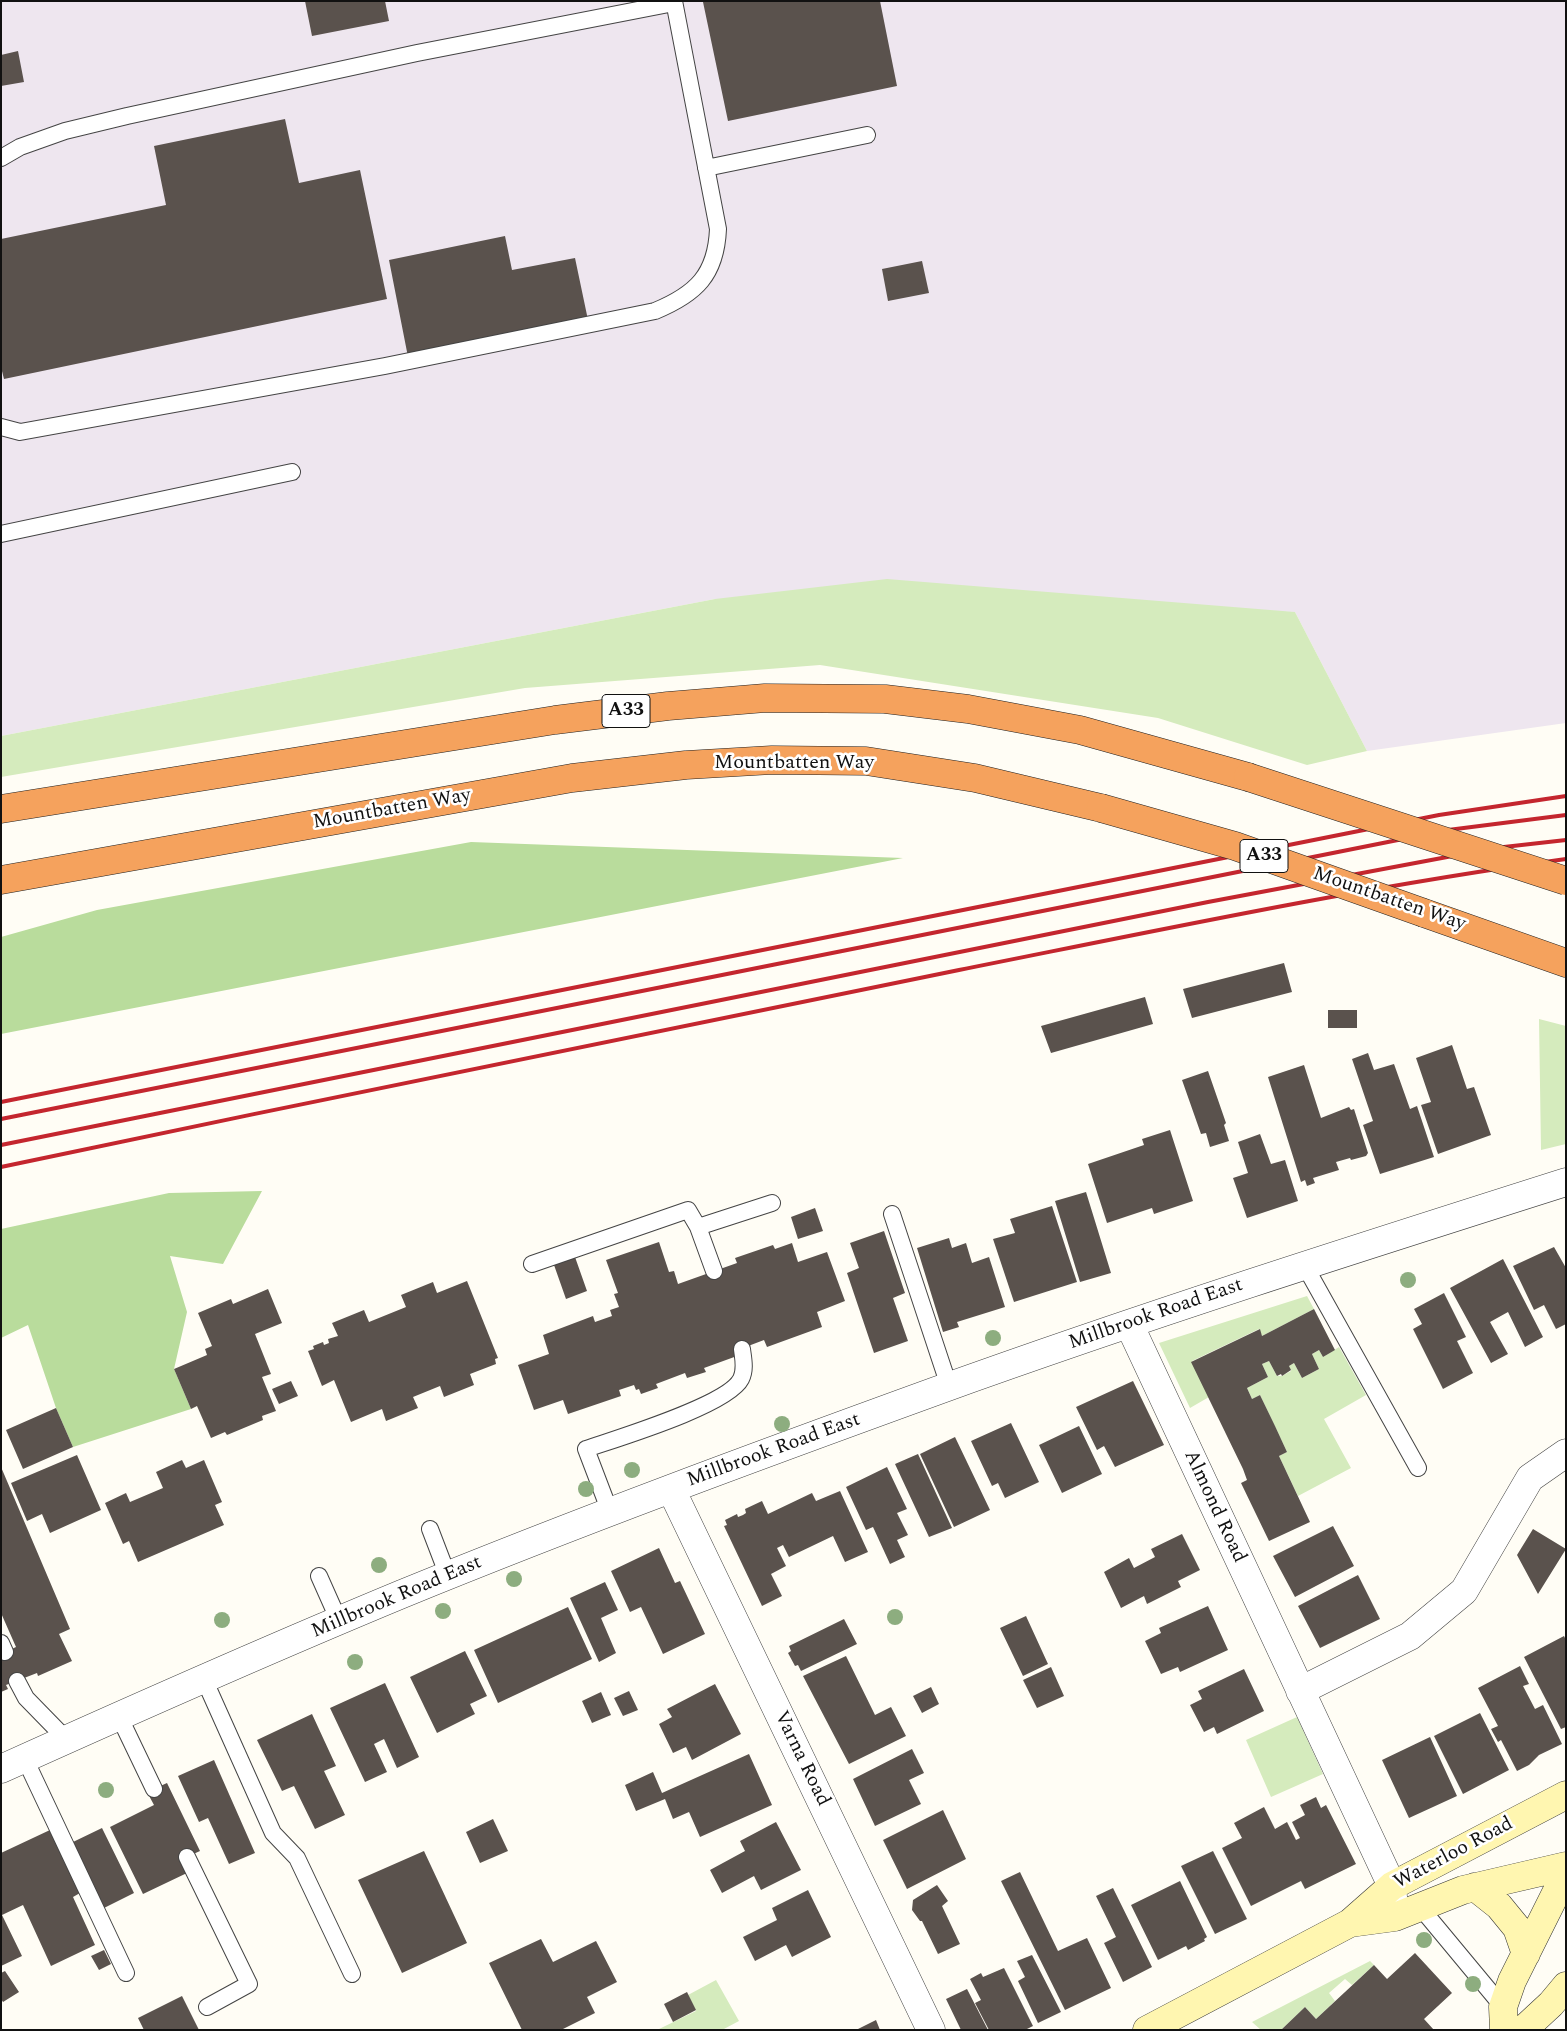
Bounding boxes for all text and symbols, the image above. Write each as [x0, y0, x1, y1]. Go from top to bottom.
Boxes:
road number: A33 [602, 694, 650, 728]
street label: Mountbatten Way [714, 752, 874, 776]
street label: Mountbatten Way [311, 784, 473, 836]
road number: A33 [1240, 839, 1288, 872]
street label: Mountbatten Way [1309, 863, 1469, 937]
street label: Millbrook Road East [1066, 1274, 1246, 1356]
street label: Millbrook Road East [684, 1408, 864, 1494]
street label: Almond Road [1177, 1447, 1251, 1567]
street label: Millbrook Road East [308, 1551, 486, 1645]
street label: Varna Road [768, 1707, 834, 1811]
street label: Waterloo Road [1390, 1813, 1518, 1895]

